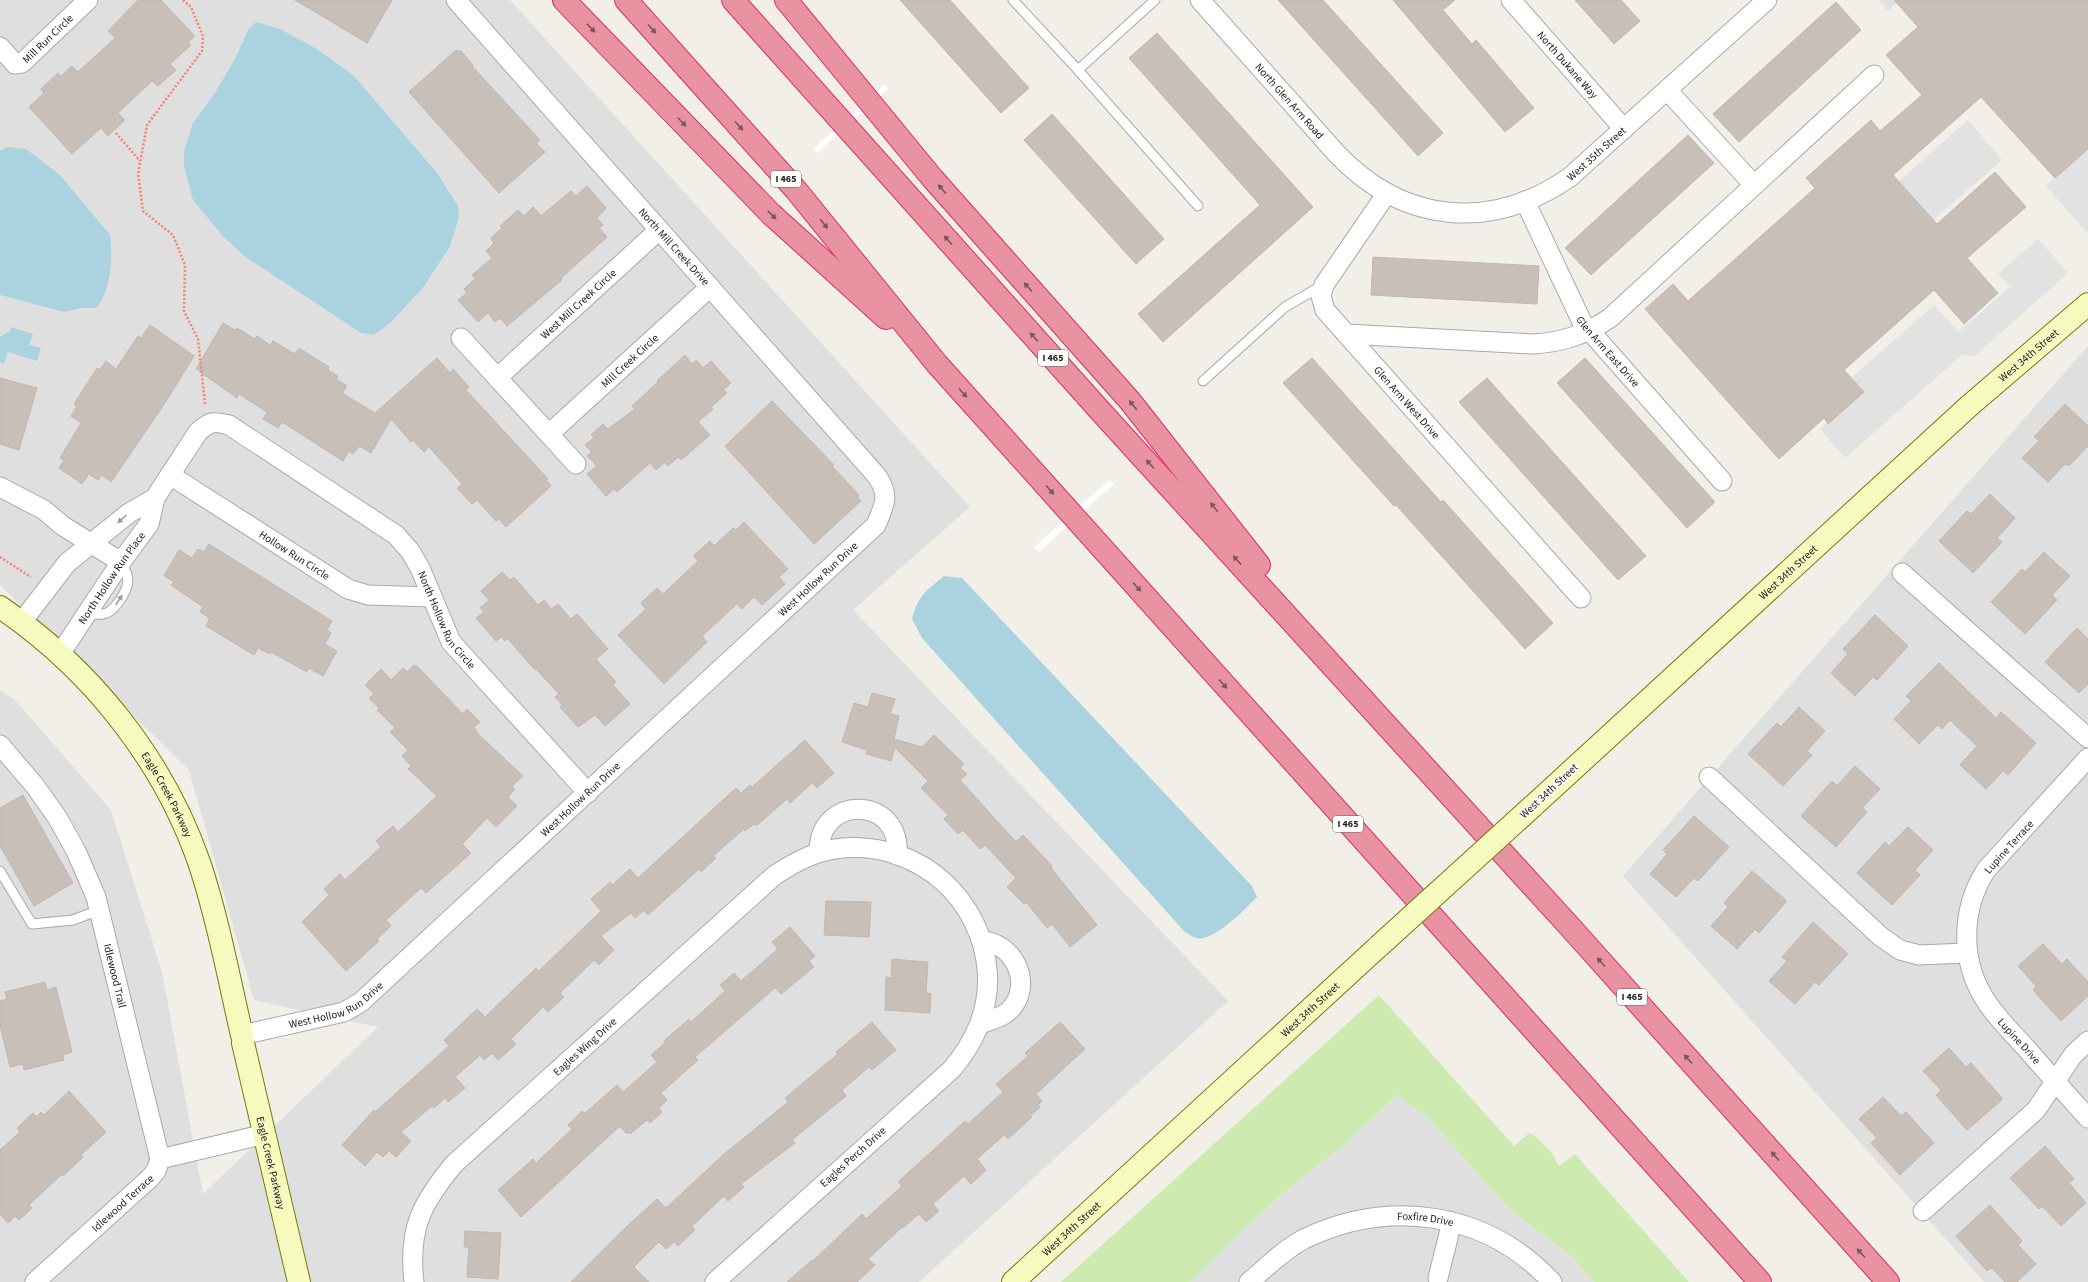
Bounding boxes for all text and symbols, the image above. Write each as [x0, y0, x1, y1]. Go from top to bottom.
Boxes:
street label: Mill Run Circle [19, 10, 77, 67]
one-way arrow [587, 23, 596, 33]
one-way arrow [647, 24, 657, 34]
street label: North Dukane Way [1534, 28, 1601, 102]
street label: North Glen Arm Road [1252, 60, 1327, 142]
one-way arrow [677, 117, 687, 127]
one-way arrow [734, 121, 743, 131]
street label: West 35th Street [1563, 123, 1629, 184]
road number: I 465 [771, 171, 801, 187]
one-way arrow [938, 185, 947, 194]
street label: North Mill Creek Drive [635, 205, 713, 289]
one-way arrow [767, 210, 777, 220]
one-way arrow [819, 219, 828, 230]
one-way arrow [943, 235, 952, 245]
street label: West Mill Creek Circle [537, 265, 620, 342]
one-way arrow [1023, 282, 1032, 292]
street label: Glen Arm East Drive [1573, 314, 1644, 391]
street label: West 34th Street [1995, 325, 2062, 385]
street label: Mill Creek Circle [597, 330, 662, 391]
one-way arrow [1030, 331, 1039, 342]
road number: I 465 [1038, 350, 1068, 366]
street label: Glen Arm West Drive [1371, 363, 1444, 442]
one-way arrow [959, 388, 968, 399]
one-way arrow [1128, 400, 1137, 411]
one-way arrow [1145, 459, 1154, 469]
one-way arrow [1045, 485, 1055, 495]
one-way arrow [1209, 501, 1218, 512]
one-way arrow [117, 514, 127, 524]
street label: Hollow Run Circle [256, 527, 333, 583]
street label: North Hollow Run Place [74, 528, 149, 627]
street label: West Hollow Run Drive [775, 538, 861, 620]
street label: West 34th Street [1755, 541, 1821, 603]
one-way arrow [1233, 555, 1242, 565]
street label: North Hollow Run Circle [415, 569, 480, 672]
one-way arrow [1132, 582, 1141, 592]
one-way arrow [115, 594, 123, 605]
one-way arrow [1219, 679, 1228, 689]
street label: Eagle Creek Parkway [138, 749, 196, 839]
street label: West Hollow Run Drive [537, 758, 624, 840]
street label: West 34th Street [1517, 760, 1582, 822]
road number: I 465 [1333, 816, 1363, 832]
street label: Lupine Terrace [1981, 817, 2038, 877]
street label: Idlewood Trail [100, 942, 130, 1009]
one-way arrow [1597, 957, 1606, 968]
street label: West Hollow Run Drive [287, 977, 387, 1032]
street label: West 34th Street [1277, 978, 1343, 1040]
road number: I 465 [1617, 989, 1647, 1005]
street label: Eagles Wing Drive [550, 1013, 620, 1079]
street label: Lupine Drive [1994, 1015, 2045, 1068]
one-way arrow [1684, 1055, 1693, 1064]
street label: Eagle Creek Parkway [253, 1115, 289, 1211]
street label: Eagles Perch Drive [817, 1123, 890, 1191]
one-way arrow [1770, 1151, 1779, 1161]
street label: Idlewood Terrace [88, 1170, 157, 1235]
street label: West 34th Street [1039, 1198, 1104, 1259]
street label: Foxfire Drive [1397, 1208, 1456, 1230]
one-way arrow [1857, 1248, 1866, 1258]

